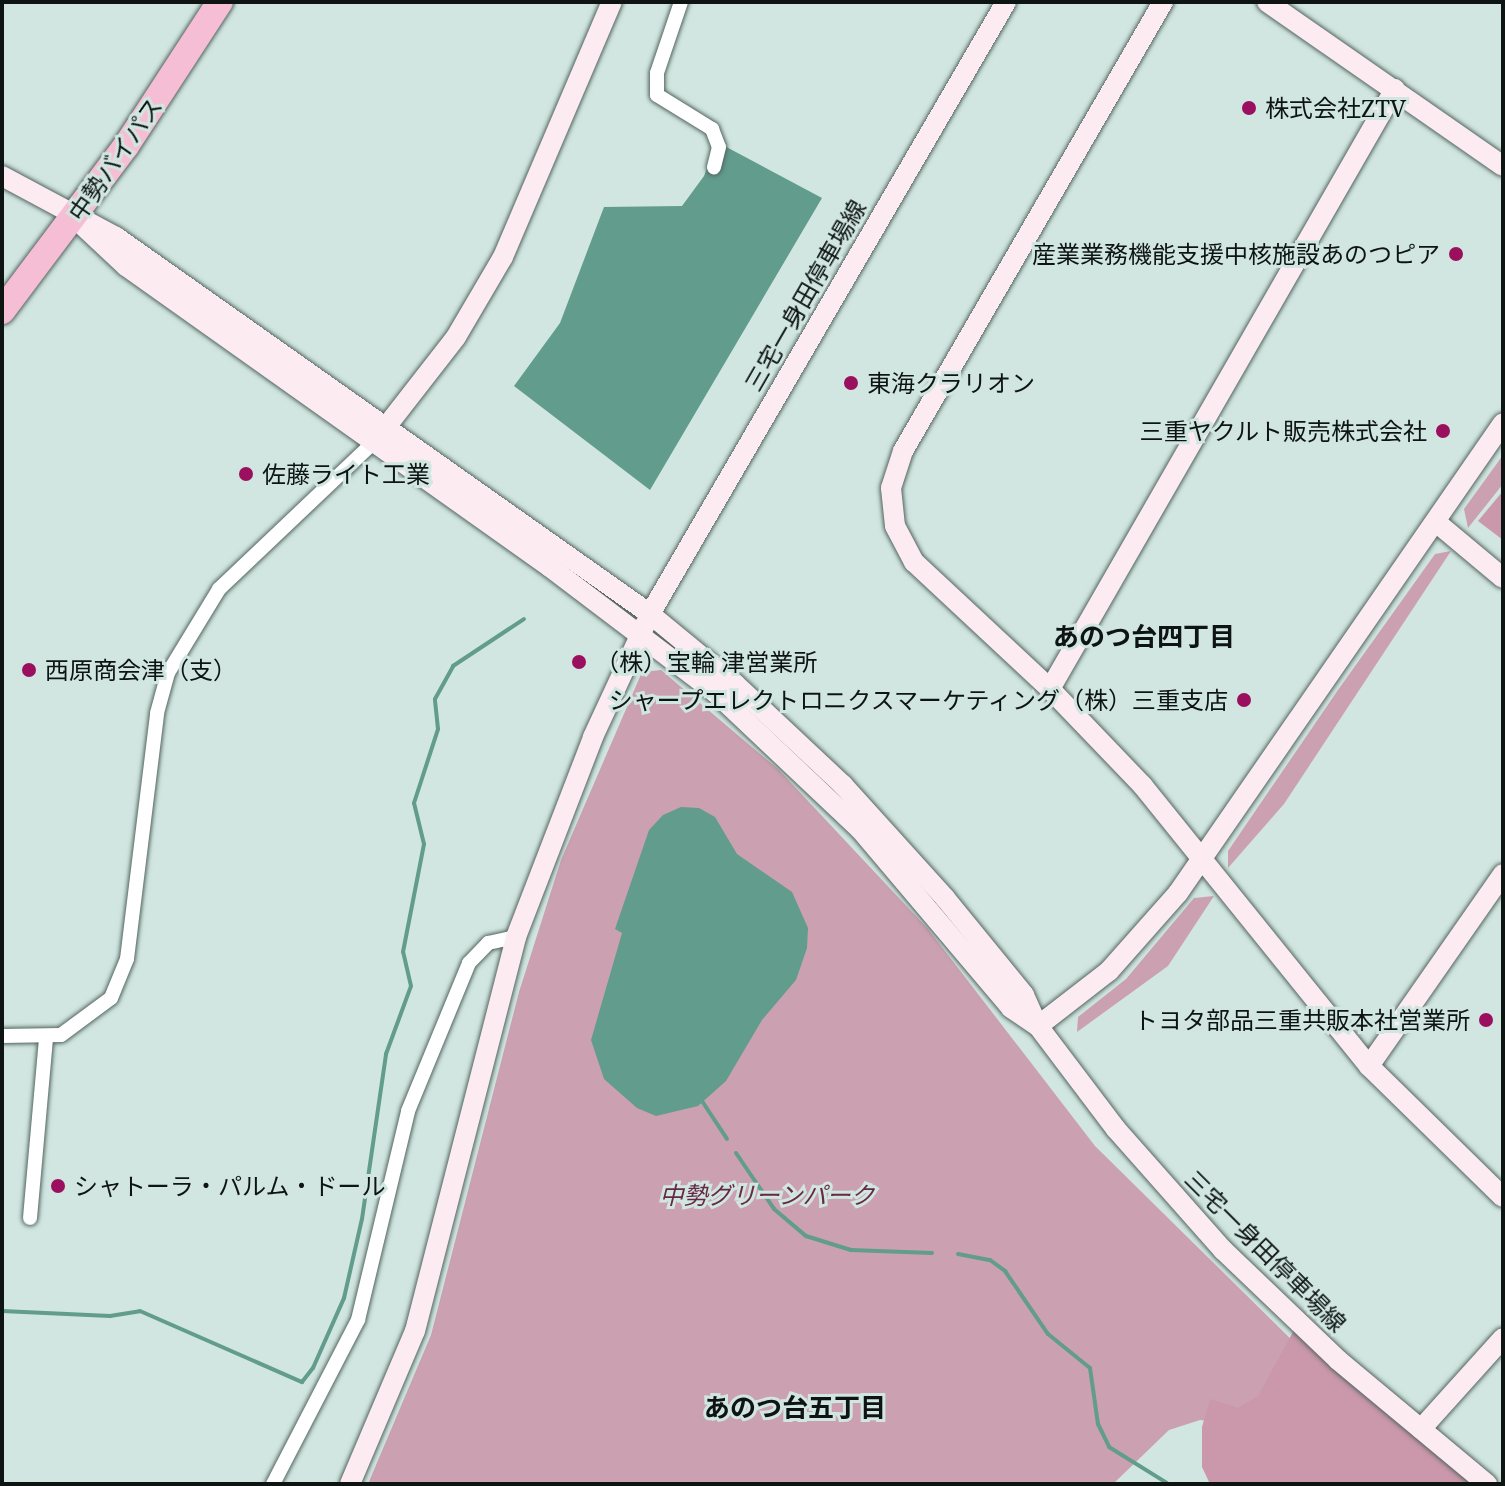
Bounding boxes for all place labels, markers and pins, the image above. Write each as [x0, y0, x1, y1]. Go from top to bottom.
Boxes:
place label: 株式会社ZTV [1265, 94, 1406, 122]
marker: 株式会社ZTV [1240, 99, 1258, 117]
place label: 産業業務機能支援中核施設あのつピア [1032, 240, 1440, 268]
marker: 産業業務機能支援中核施設あのつピア [1447, 245, 1465, 263]
place label: 東海クラリオン [867, 369, 1035, 397]
marker: 東海クラリオン [842, 374, 860, 392]
place label: 三重ヤクルト販売株式会社 [1139, 417, 1427, 445]
marker: 三重ヤクルト販売株式会社 [1434, 422, 1452, 440]
place label: 佐藤ライト工業 [262, 460, 430, 488]
marker: 佐藤ライト工業 [237, 465, 255, 483]
place label: （株）宝輪 津営業所 [595, 648, 817, 676]
marker: （株）宝輪 津営業所 [570, 653, 588, 671]
place label: 西原商会津（支） [45, 656, 237, 684]
marker: 西原商会津（支） [20, 661, 38, 679]
place label: シャープエレクトロニクスマーケティング（株）三重支店 [604, 686, 1228, 714]
marker: シャープエレクトロニクスマーケティング（株）三重支店 [1235, 691, 1253, 709]
place label: トヨタ部品三重共販本社営業所 [1134, 1006, 1470, 1034]
marker: トヨタ部品三重共販本社営業所 [1477, 1011, 1495, 1029]
place label: シャトーラ・パルム・ドール [74, 1172, 386, 1200]
marker: シャトーラ・パルム・ドール [49, 1177, 67, 1195]

